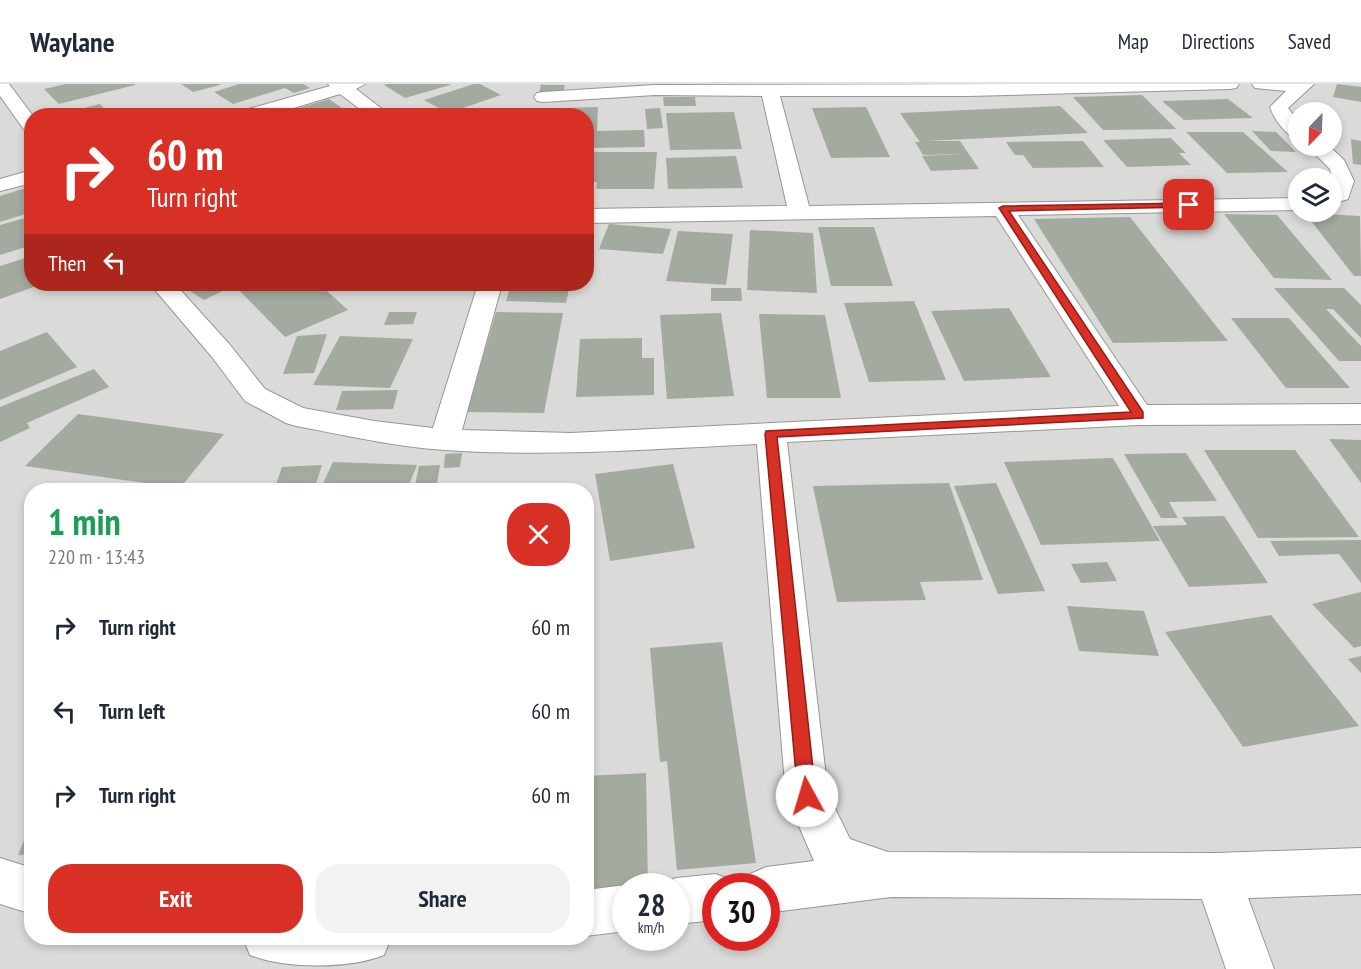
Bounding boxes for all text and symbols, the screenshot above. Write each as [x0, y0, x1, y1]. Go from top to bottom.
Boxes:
text: Waylane [30, 23, 115, 60]
text: Map [1118, 28, 1149, 55]
text: Directions [1182, 28, 1255, 55]
text: Saved [1288, 28, 1331, 55]
north arrow [1288, 102, 1342, 156]
map controls [1288, 102, 1342, 222]
text: 60 m [147, 127, 224, 182]
icon: right [48, 132, 126, 210]
button: layers [1288, 168, 1342, 222]
pin [1163, 179, 1214, 230]
text: Turn right [147, 180, 238, 214]
icon: arrive [1172, 188, 1205, 221]
icon: left [98, 246, 131, 279]
text: Then [48, 249, 86, 277]
text: 1 min [48, 498, 121, 545]
button: close [507, 503, 570, 566]
text: 220 m · 13:43 [48, 544, 145, 570]
icon: right [48, 611, 81, 644]
text: Turn right [99, 613, 176, 641]
text: 60 m [531, 613, 570, 641]
icon: left [48, 695, 81, 728]
text: Turn left [99, 697, 165, 725]
text: 60 m [531, 697, 570, 725]
position arrow [775, 764, 839, 828]
icon: right [48, 779, 81, 812]
text: Turn right [99, 781, 176, 809]
text: 60 m [531, 781, 570, 809]
button: Exit [48, 864, 303, 933]
button: Share [315, 864, 570, 933]
speed limit sign: 30 [702, 873, 780, 951]
text: 28 [637, 885, 665, 924]
text: km/h [638, 918, 664, 937]

